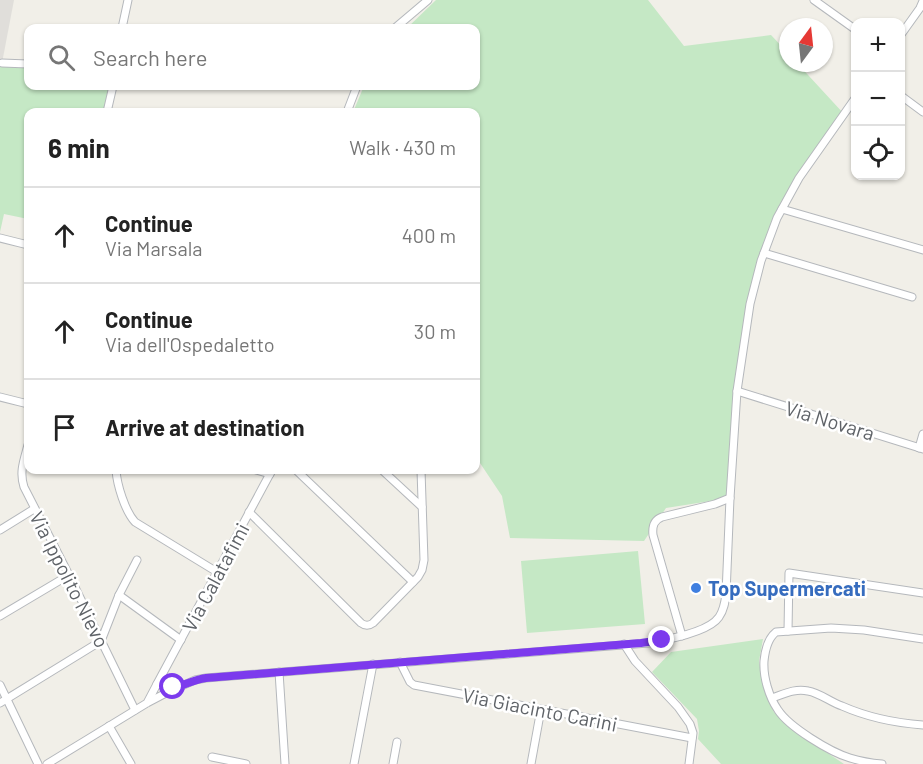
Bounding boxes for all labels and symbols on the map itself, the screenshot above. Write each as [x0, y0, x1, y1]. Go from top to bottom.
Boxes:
north arrow [779, 18, 833, 72]
street label: Via Novara [782, 395, 878, 445]
street label: Via Ippolito Nievo [25, 507, 115, 651]
street label: Via Calatafimi [176, 519, 254, 635]
place label: Top Supermercati [708, 576, 866, 600]
marker: Top Supermercati [689, 581, 703, 595]
route end [648, 626, 674, 652]
route start [159, 673, 185, 699]
street label: Via Giacinto Carini [460, 682, 620, 736]

